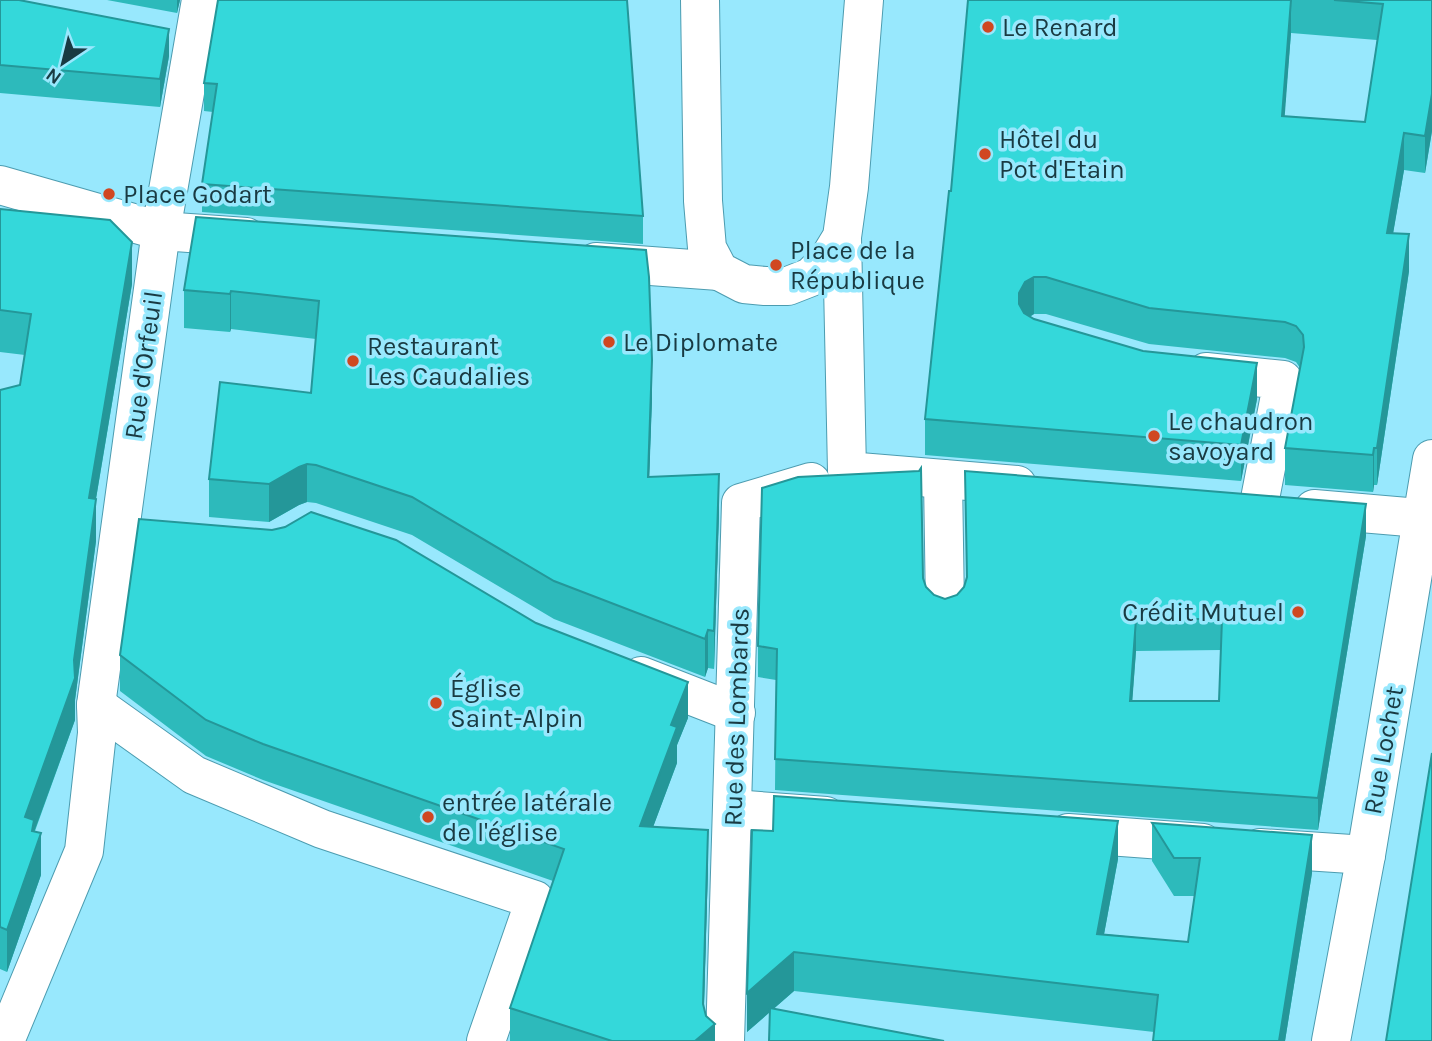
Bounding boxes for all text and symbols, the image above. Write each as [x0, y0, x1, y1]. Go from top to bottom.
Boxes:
place label: Le Renard [1002, 12, 1118, 43]
marker: Le Renard [980, 19, 996, 35]
north arrow [28, 28, 98, 98]
text: N [42, 63, 66, 89]
place label: Hôtel du Pot d'Etain [999, 124, 1125, 185]
marker: Hôtel du Pot d'Etain [977, 146, 993, 162]
place label: Place Godart [123, 179, 272, 210]
marker: Place Godart [101, 186, 117, 202]
place label: Place de la République [790, 235, 925, 296]
marker: Place de la République [768, 257, 784, 273]
street label: Rue d'Orfeuil [118, 289, 169, 441]
place label: Le Diplomate [623, 327, 778, 358]
place label: Restaurant Les Caudalies [367, 331, 530, 392]
marker: Le Diplomate [601, 334, 617, 350]
marker: Restaurant Les Caudalies [345, 353, 361, 369]
place label: Le chaudron savoyard [1168, 406, 1314, 467]
marker: Le chaudron savoyard [1146, 428, 1162, 444]
place label: Crédit Mutuel [1122, 597, 1284, 628]
marker: Crédit Mutuel [1290, 604, 1306, 620]
street label: Rue des Lombards [717, 607, 756, 827]
place label: Église Saint-Alpin [450, 672, 583, 734]
street label: Rue Lochet [1357, 683, 1410, 817]
marker: Église Saint-Alpin [428, 695, 444, 711]
place label: entrée latérale de l'église [442, 787, 612, 848]
marker: entrée latérale de l'église [420, 809, 436, 825]

